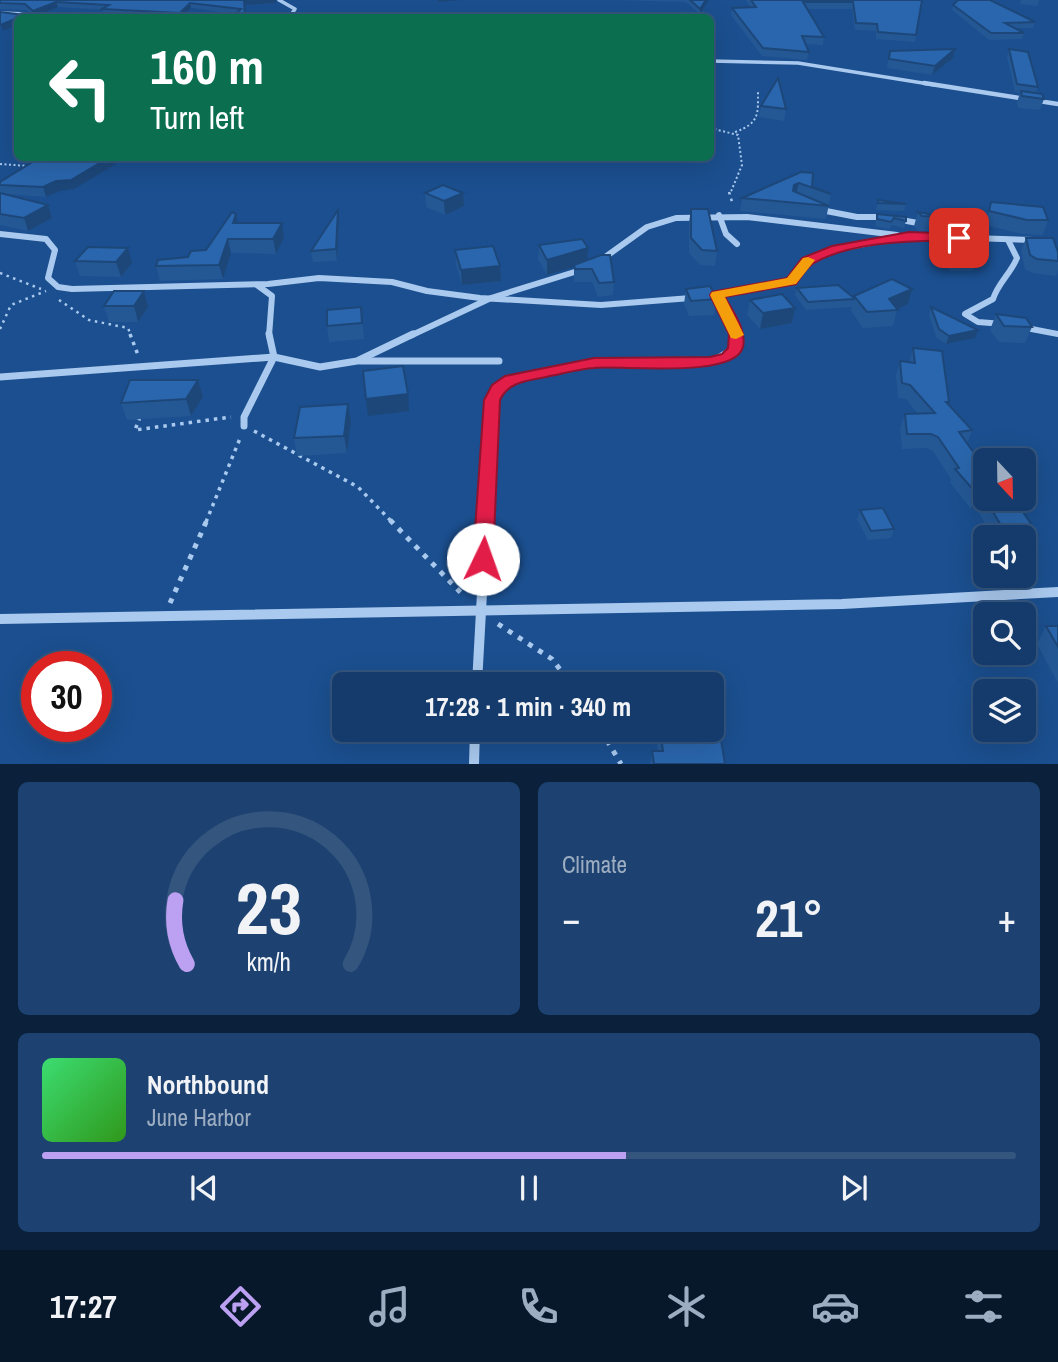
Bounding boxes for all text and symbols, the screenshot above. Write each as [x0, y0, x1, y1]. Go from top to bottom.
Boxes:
text: 160 m [150, 33, 264, 99]
icon: left [35, 42, 126, 133]
text: Turn left [150, 96, 244, 139]
pin [929, 208, 989, 268]
icon: arrive [940, 219, 978, 257]
north arrow [973, 448, 1036, 511]
map controls [973, 448, 1036, 742]
position arrow [446, 522, 520, 596]
button: sound [973, 525, 1036, 588]
button: search [973, 602, 1036, 665]
speed limit sign: 30 [21, 651, 112, 742]
button: layers [973, 679, 1036, 742]
text: 17:28 · 1 min · 340 m [425, 689, 631, 724]
text: Climate [562, 849, 627, 880]
text: 23 [236, 860, 302, 958]
text: 21° [755, 883, 823, 953]
text: − [562, 893, 580, 944]
text: + [998, 893, 1016, 944]
text: km/h [247, 945, 291, 979]
text: Northbound [147, 1067, 269, 1102]
text: June Harbor [147, 1102, 251, 1133]
icon: previous [185, 1169, 223, 1207]
icon: pause [510, 1169, 548, 1207]
icon: next [835, 1169, 873, 1207]
icon: directions [216, 1282, 265, 1331]
icon: music [365, 1282, 414, 1331]
icon: phone [514, 1282, 563, 1331]
icon: climate [662, 1282, 711, 1331]
icon: car [811, 1282, 860, 1331]
icon: filters [959, 1282, 1008, 1331]
text: 17:27 [50, 1285, 117, 1328]

